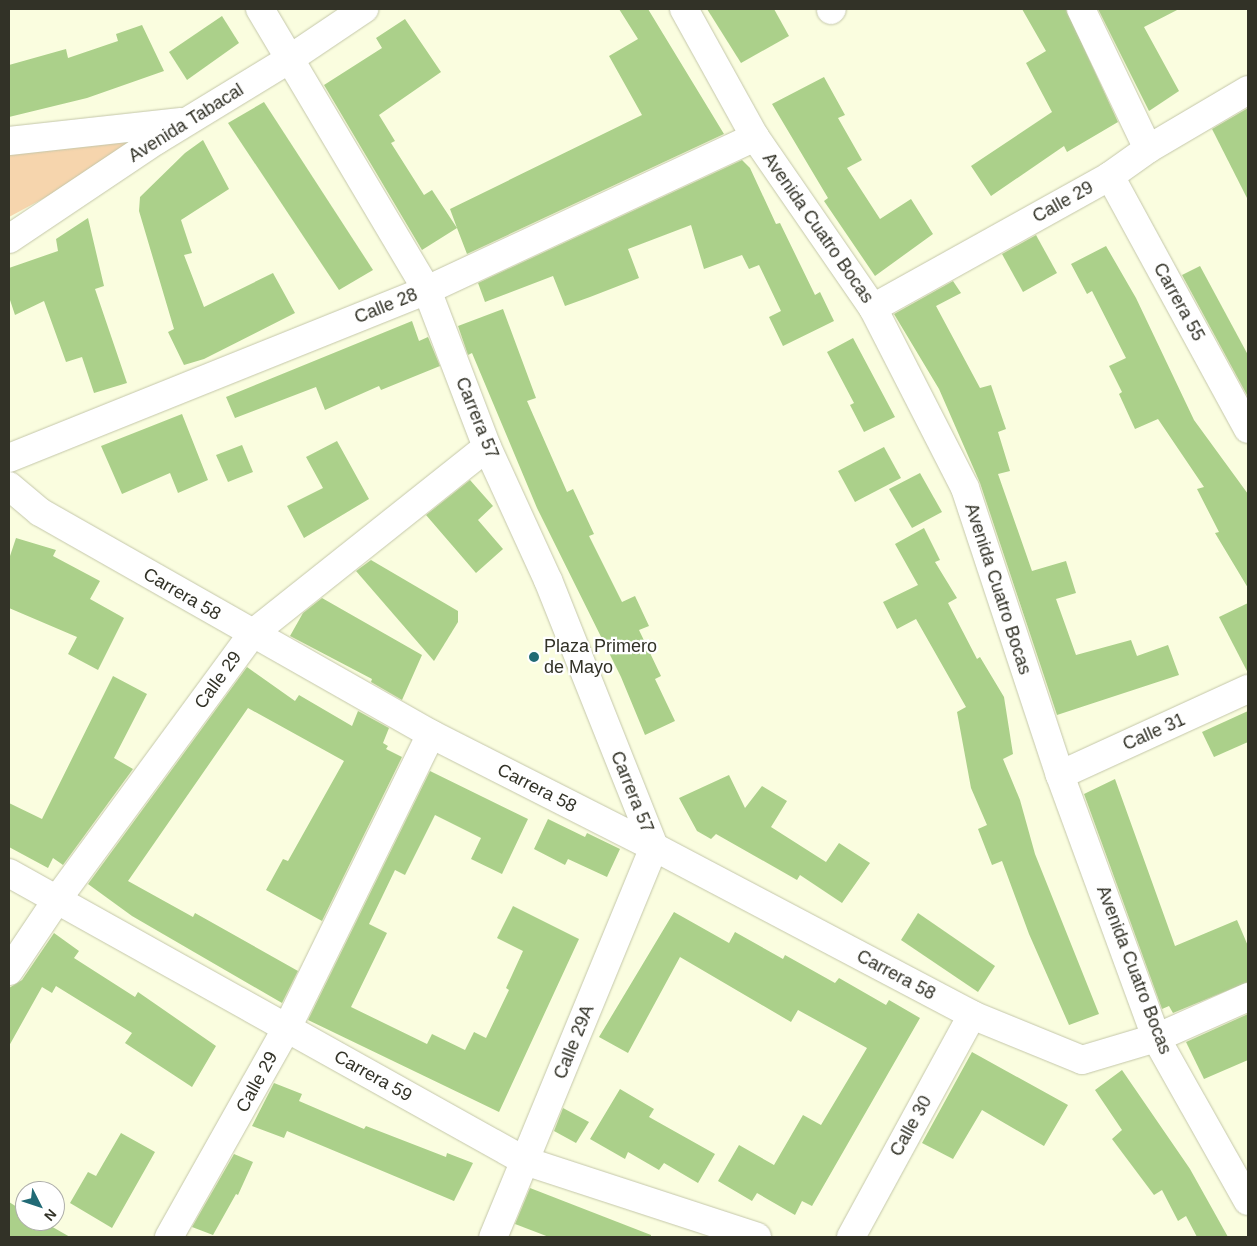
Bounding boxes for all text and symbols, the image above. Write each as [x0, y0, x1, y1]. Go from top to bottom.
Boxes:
street label: Avenida Tabacal [124, 79, 248, 167]
street label: Avenida Cuatro Bocas [758, 149, 878, 307]
street label: Calle 29 [1029, 177, 1097, 227]
street label: Carrera 55 [1149, 259, 1209, 345]
street label: Calle 28 [351, 284, 421, 328]
street label: Carrera 57 [451, 374, 503, 462]
street label: Avenida Cuatro Bocas [960, 501, 1036, 677]
street label: Carrera 58 [139, 563, 225, 625]
place label: Plaza Primero de Mayo [544, 636, 657, 679]
street label: Calle 29 [190, 647, 246, 713]
marker: Plaza Primero de Mayo [528, 651, 540, 663]
street label: Calle 31 [1119, 709, 1189, 755]
street label: Carrera 57 [606, 748, 658, 836]
street label: Carrera 58 [494, 759, 580, 817]
street label: Avenida Cuatro Bocas [1092, 883, 1176, 1057]
street label: Carrera 58 [853, 945, 939, 1005]
street label: Calle 29A [549, 1002, 599, 1082]
street label: Carrera 59 [330, 1046, 416, 1106]
street label: Calle 29 [232, 1048, 282, 1116]
street label: Calle 30 [886, 1092, 936, 1160]
north arrow [15, 1181, 65, 1231]
text: N [41, 1206, 60, 1224]

